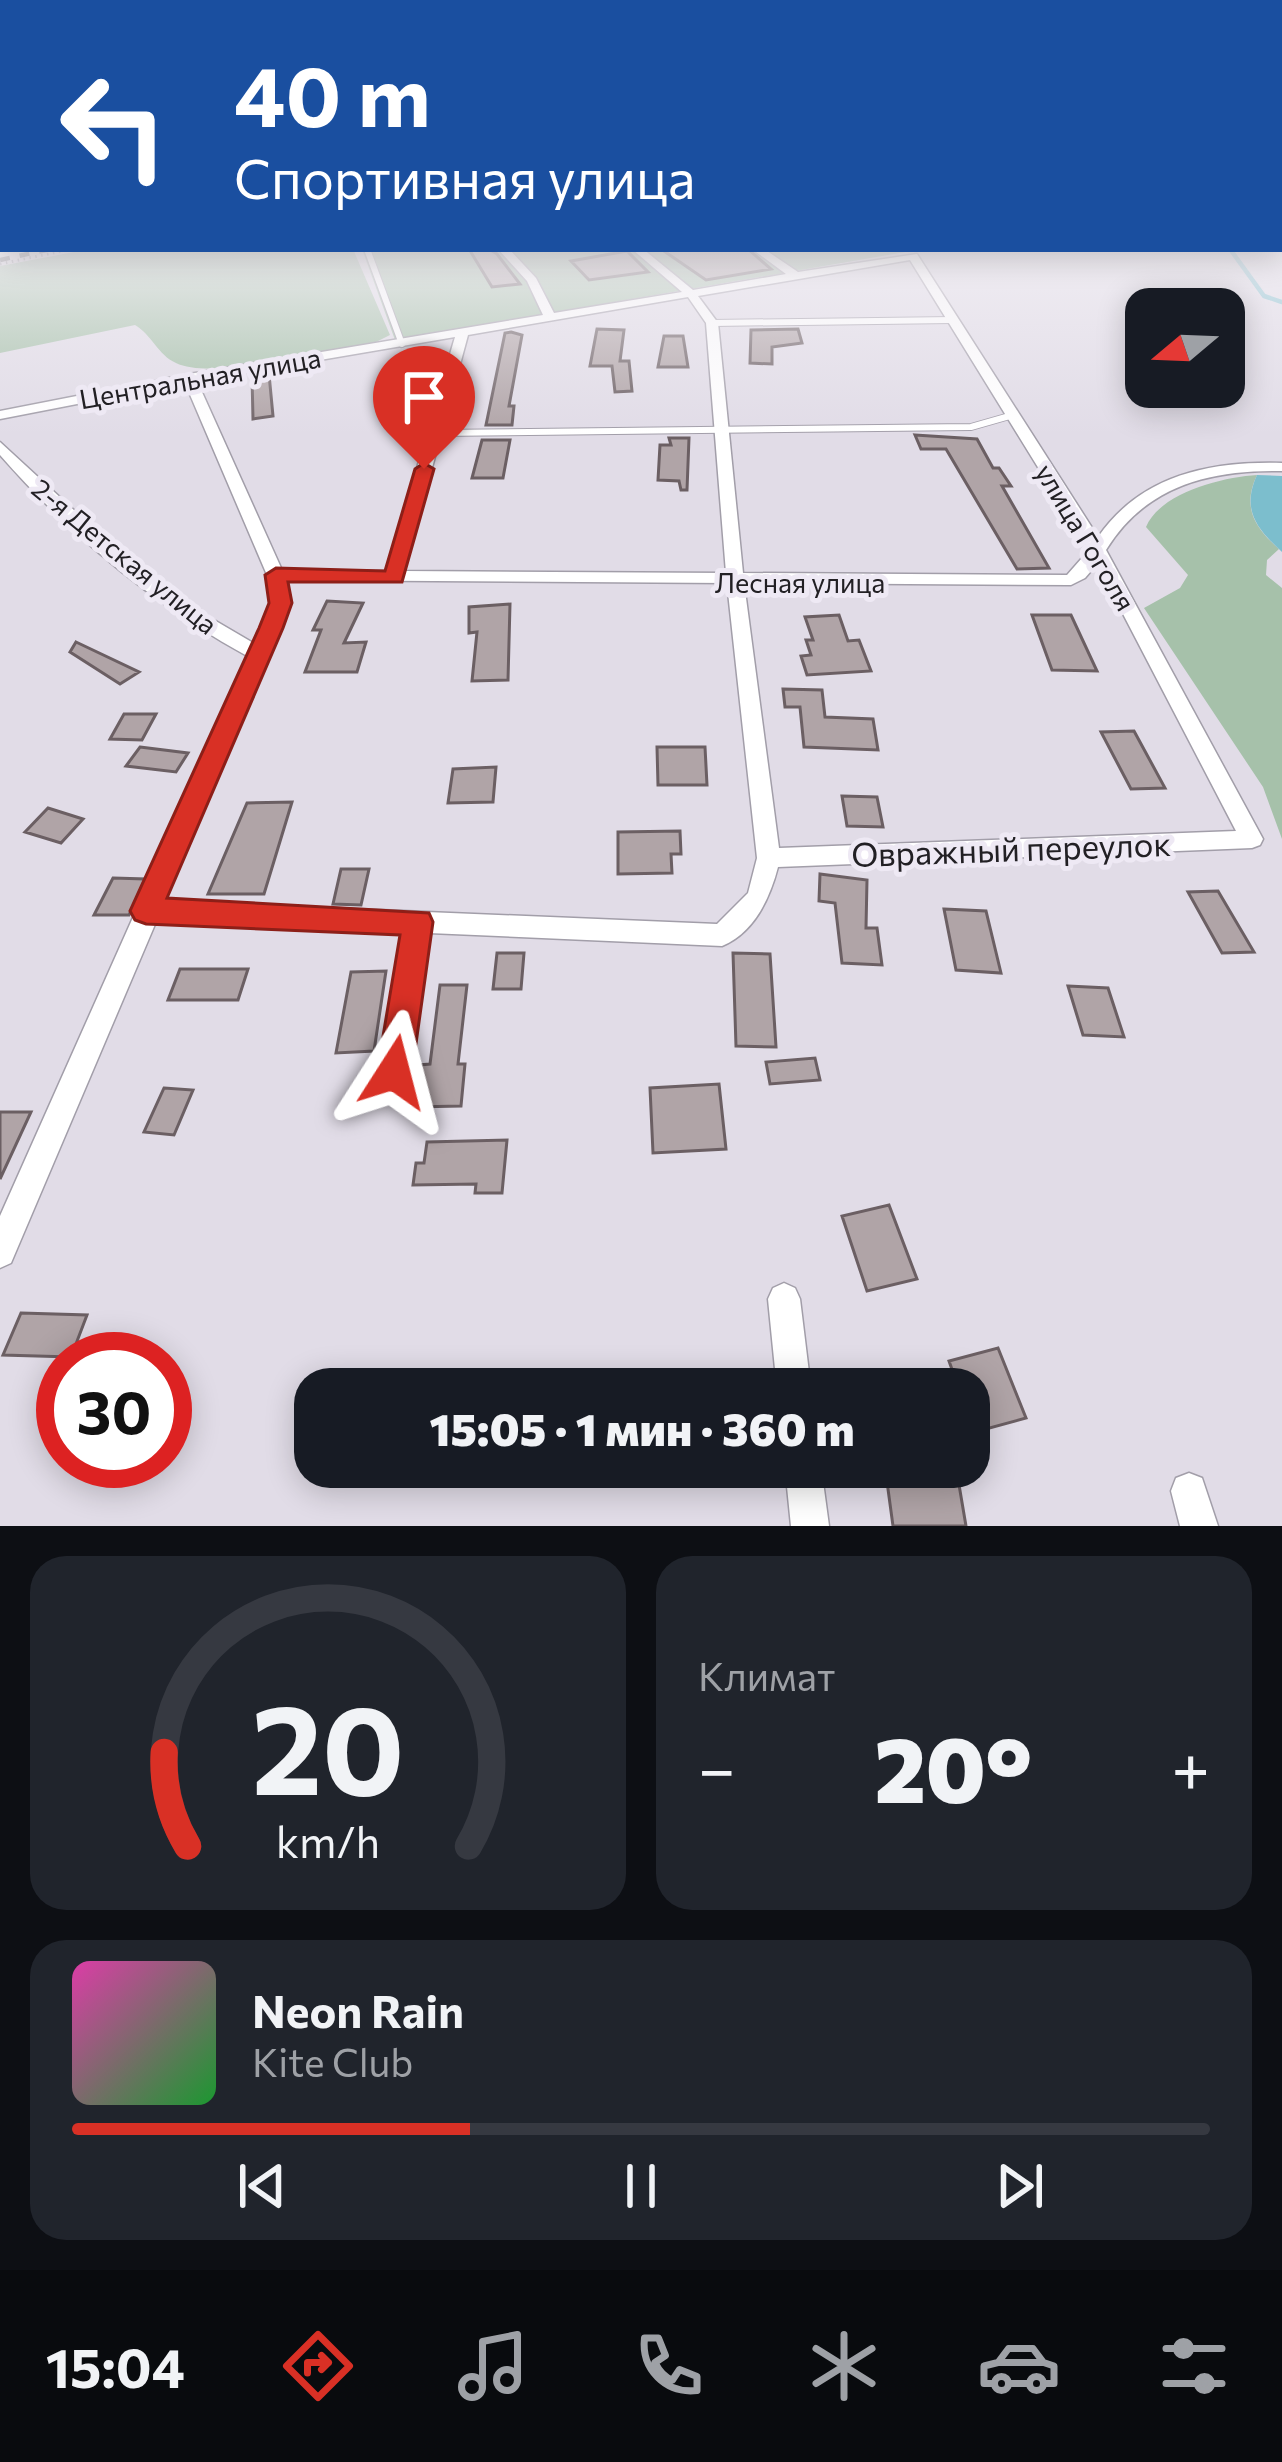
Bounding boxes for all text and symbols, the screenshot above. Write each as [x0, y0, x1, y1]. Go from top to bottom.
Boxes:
text: 40 m [234, 42, 431, 144]
icon: left [36, 48, 192, 204]
text: Спортивная улица [234, 144, 695, 210]
north arrow [1125, 288, 1245, 408]
map controls [1125, 288, 1245, 408]
street label: Центральная улица [77, 340, 323, 416]
pin [373, 346, 475, 469]
icon: arrive [391, 364, 457, 430]
street label: улица Гоголя [1029, 457, 1143, 617]
street label: 2-я Детская улица [26, 471, 224, 641]
street label: Лесная улица [715, 566, 885, 599]
street label: Овражный переулок [850, 822, 1172, 874]
position arrow [331, 1009, 457, 1135]
speed limit sign: 30 [36, 1332, 192, 1488]
text: 15:05 · 1 мин · 360 m [429, 1400, 855, 1455]
text: Климат [698, 1651, 835, 1699]
text: 20 [251, 1668, 405, 1821]
text: 20° [874, 1711, 1032, 1822]
text: − [698, 1726, 736, 1807]
text: + [1171, 1726, 1210, 1807]
text: km/h [276, 1814, 380, 1867]
text: Neon Rain [252, 1982, 464, 2037]
text: Kite Club [252, 2037, 413, 2085]
icon: previous [229, 2153, 295, 2219]
icon: pause [608, 2153, 674, 2219]
icon: next [987, 2153, 1053, 2219]
icon: directions [276, 2324, 360, 2408]
icon: music [451, 2324, 535, 2408]
icon: phone [627, 2324, 711, 2408]
icon: climate [802, 2324, 886, 2408]
icon: car [977, 2324, 1061, 2408]
icon: filters [1152, 2324, 1236, 2408]
text: 15:04 [46, 2333, 185, 2399]

